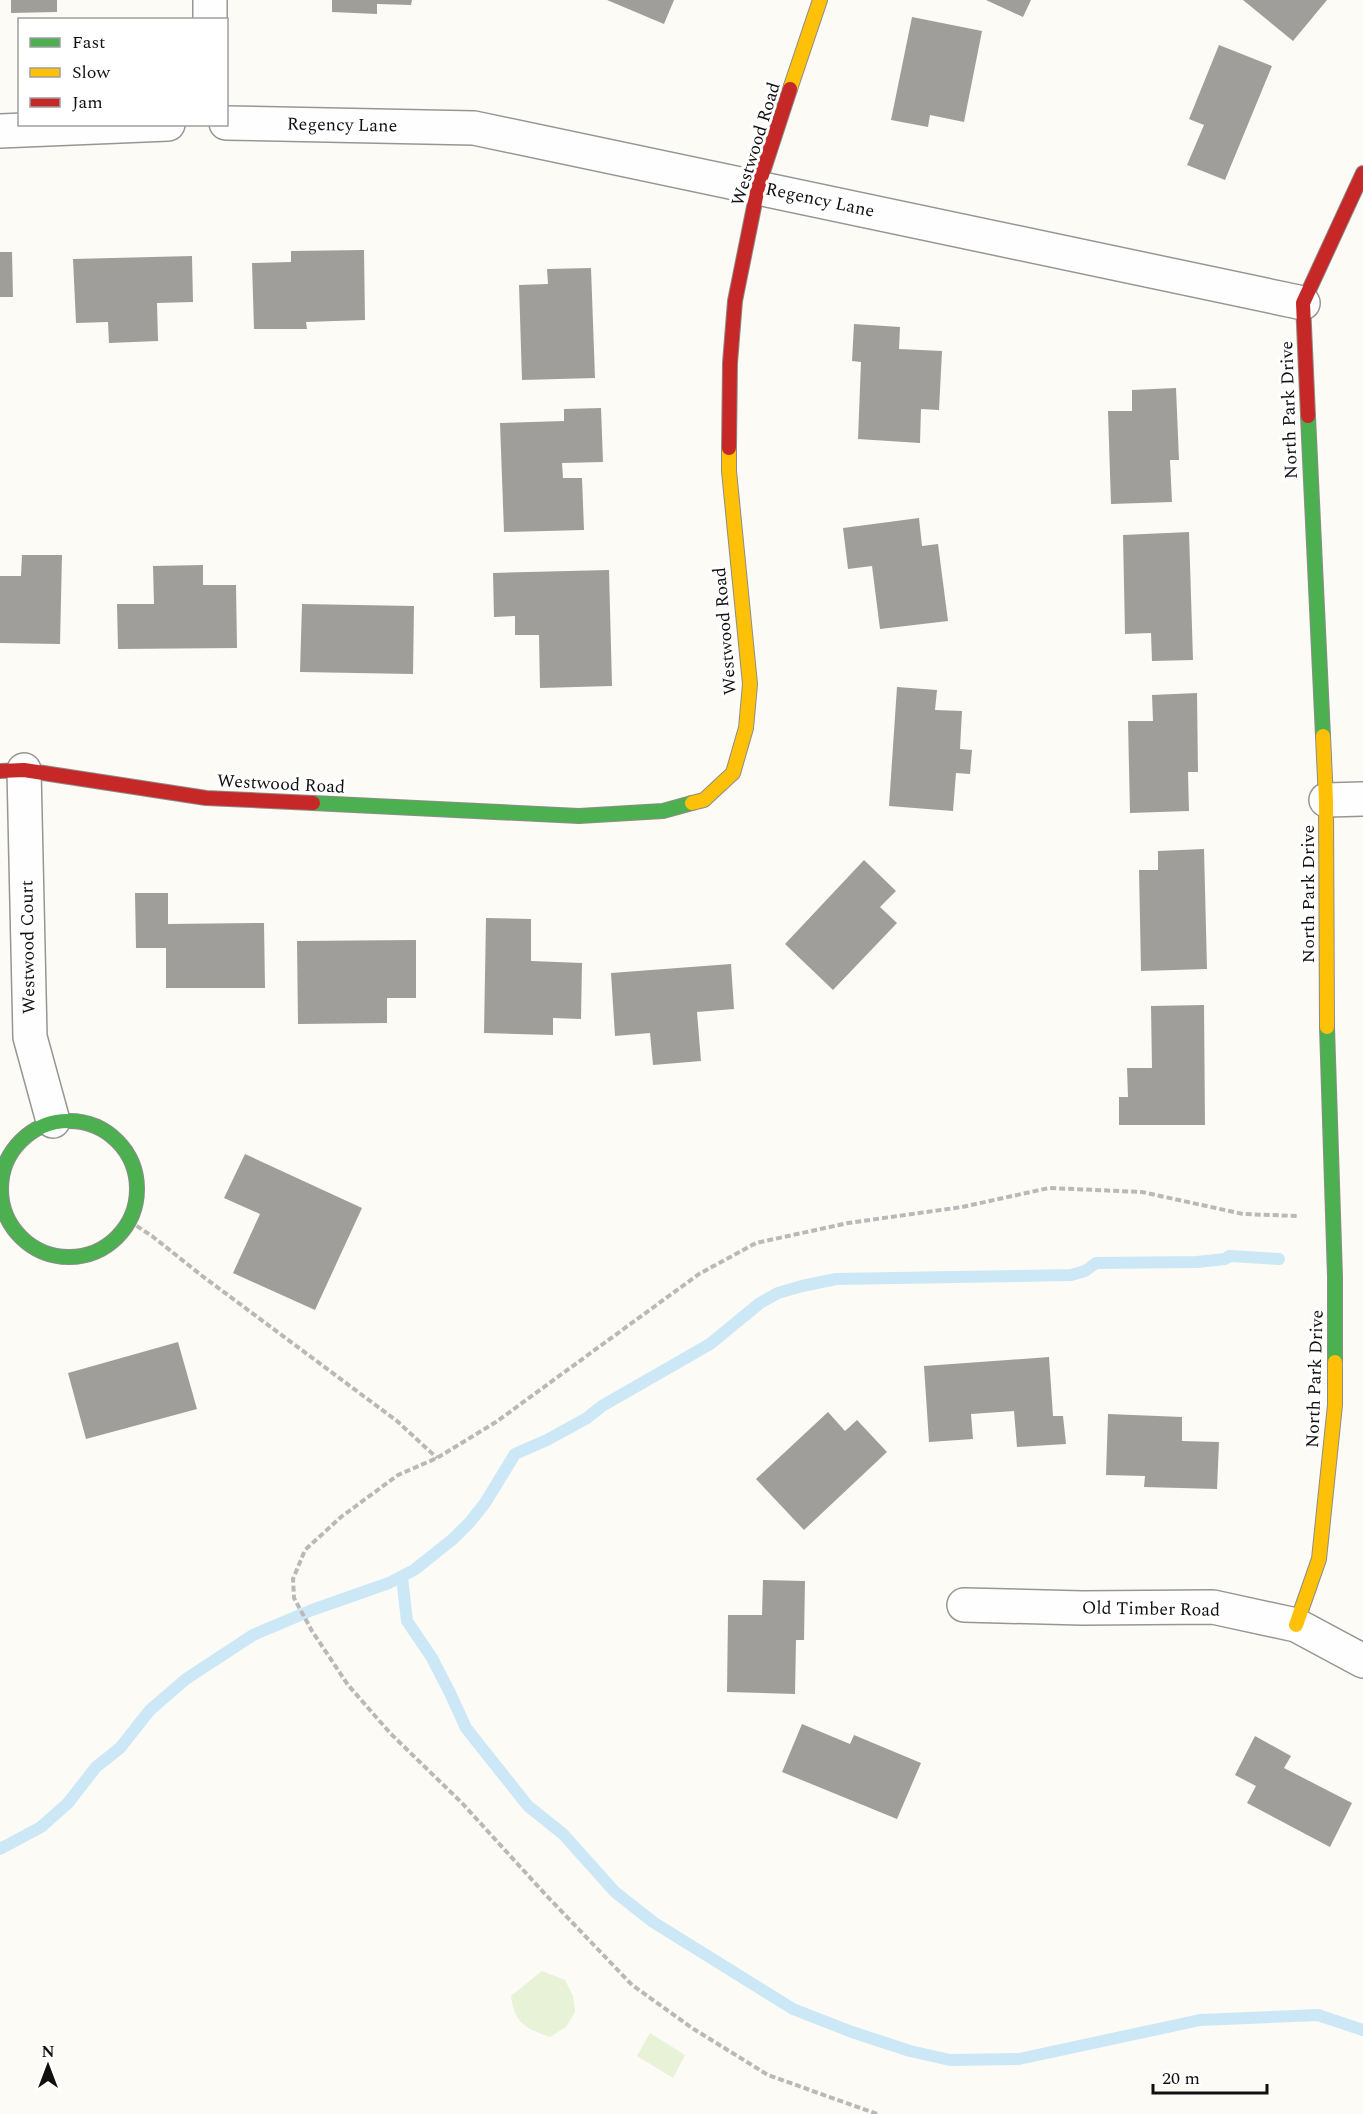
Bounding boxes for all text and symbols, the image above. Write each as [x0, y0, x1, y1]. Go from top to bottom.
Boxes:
legend [18, 18, 228, 126]
text: Fast [72, 29, 105, 56]
text: Slow [72, 59, 111, 86]
street label: Westwood Road [724, 79, 788, 209]
text: Jam [72, 89, 103, 116]
street label: Regency Lane [286, 111, 398, 139]
street label: Regency Lane [763, 175, 877, 225]
street label: North Park Drive [1273, 340, 1305, 480]
street label: Westwood Road [706, 566, 744, 696]
street label: Westwood Road [216, 767, 346, 801]
street label: North Park Drive [1295, 825, 1322, 963]
street label: Westwood Court [13, 880, 43, 1014]
street label: North Park Drive [1299, 1309, 1331, 1449]
street label: Old Timber Road [1082, 1594, 1220, 1624]
north arrow [18, 2036, 78, 2096]
text: N [41, 2040, 55, 2064]
scale bar [1153, 2057, 1267, 2095]
text: 20 m [1162, 2065, 1200, 2092]

